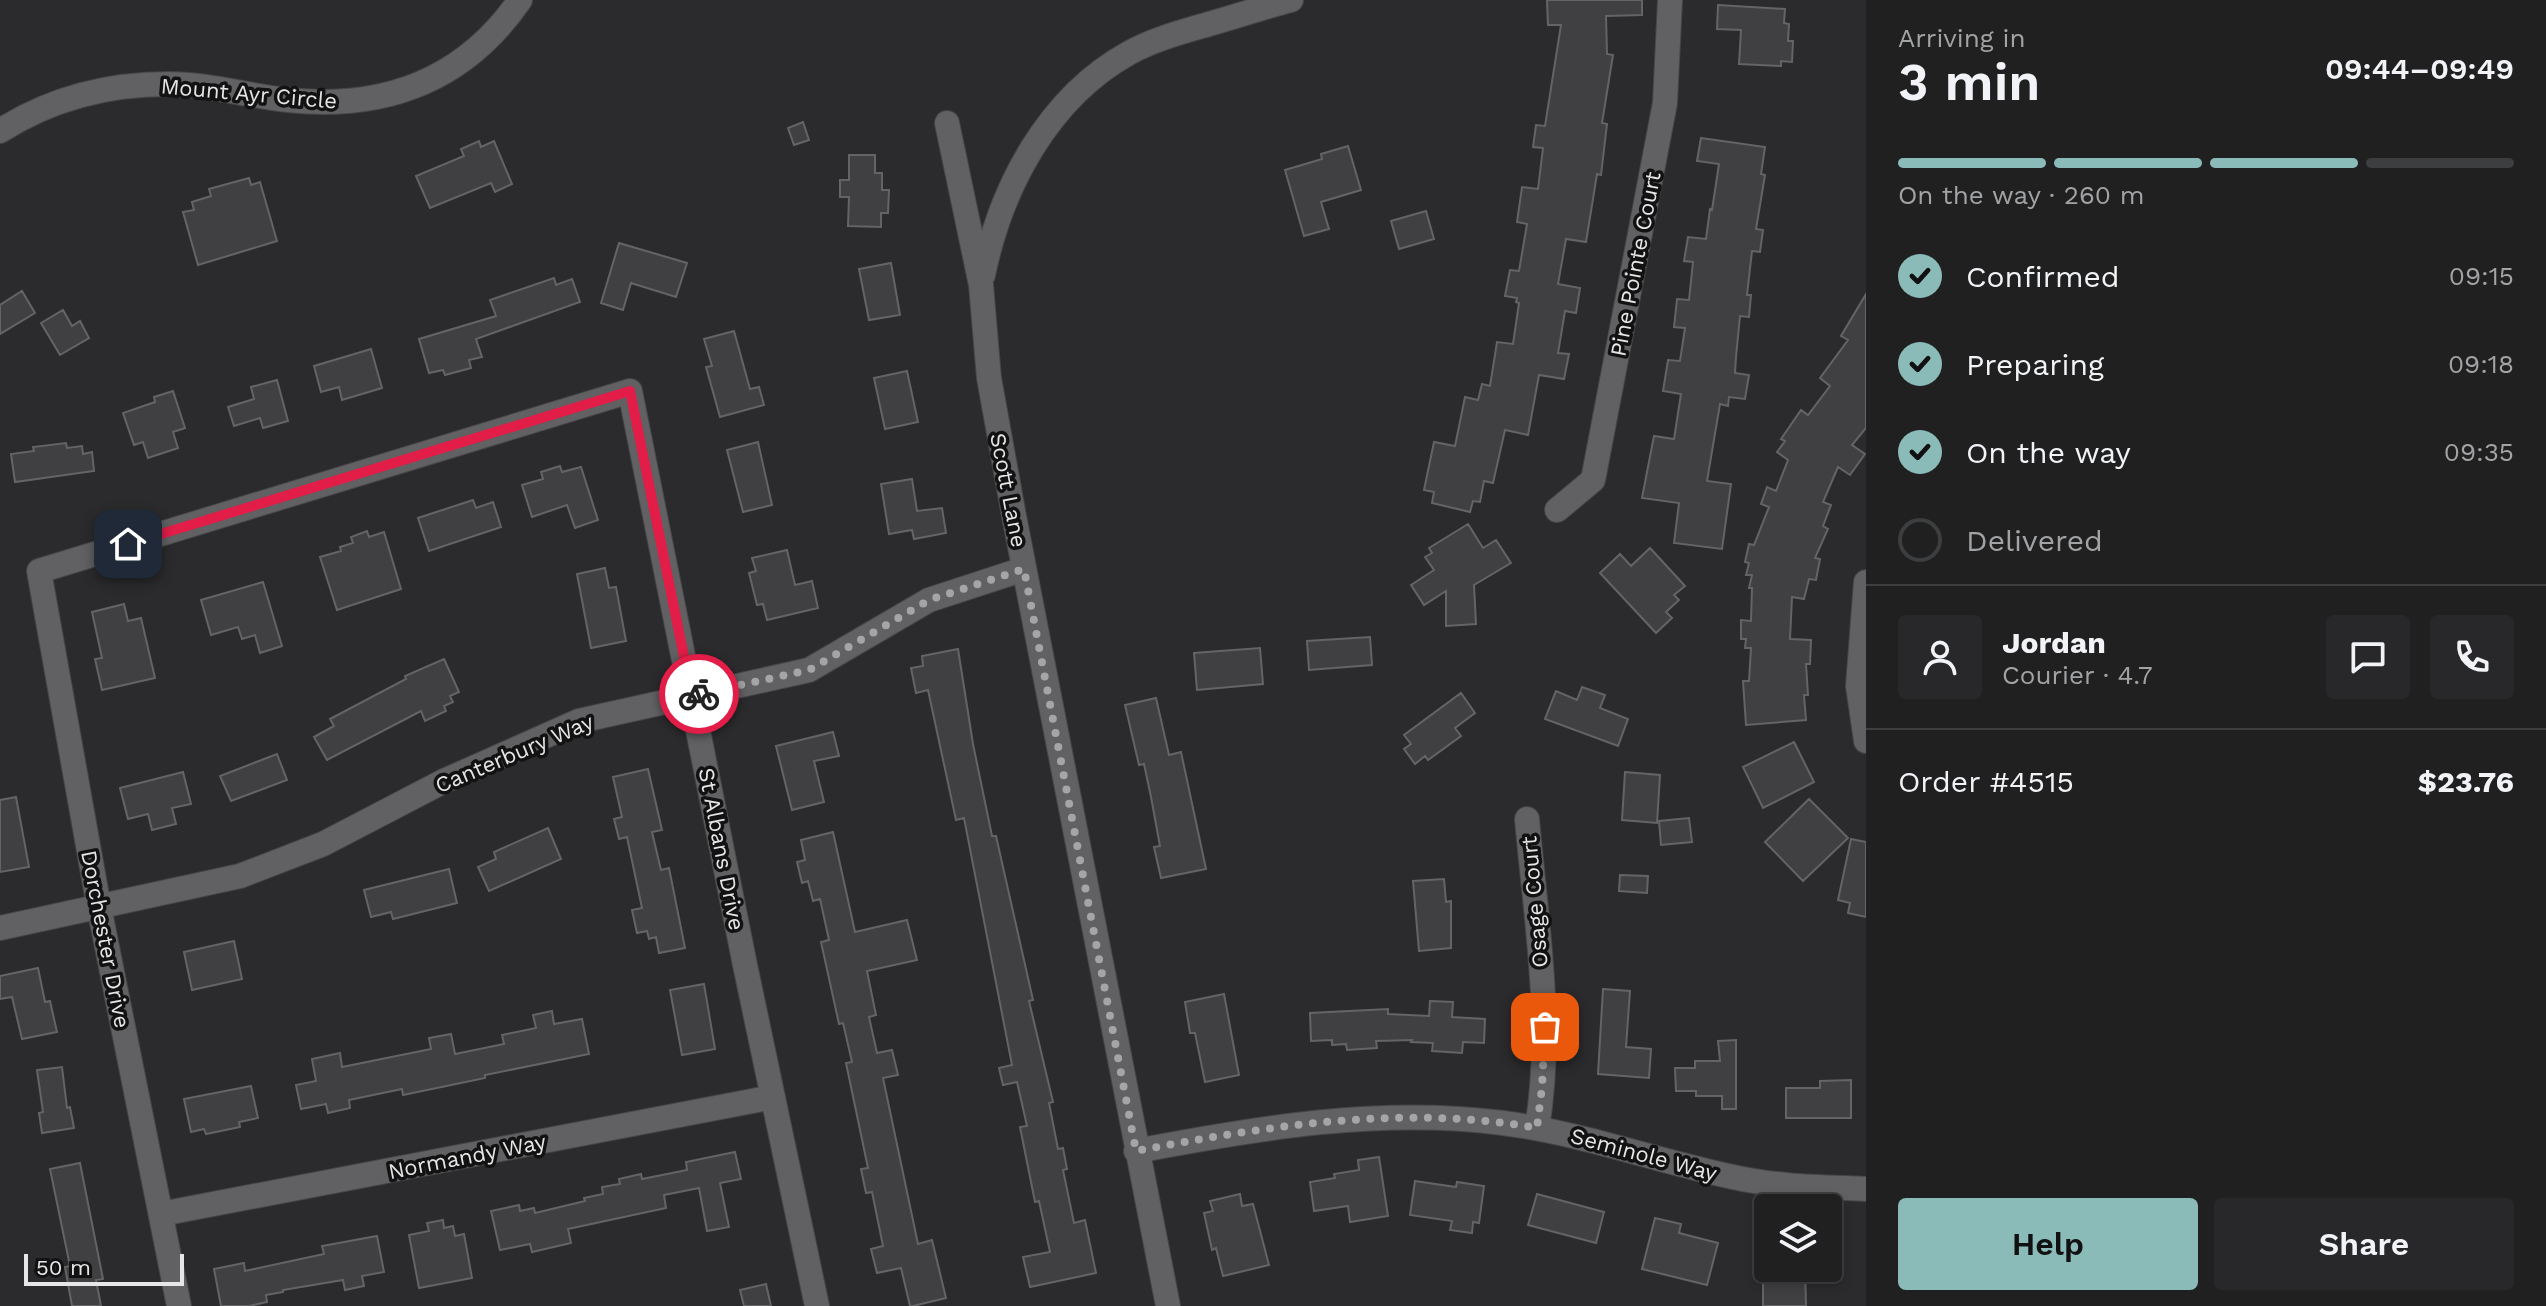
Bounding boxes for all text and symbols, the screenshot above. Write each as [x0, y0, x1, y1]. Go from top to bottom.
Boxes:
text: Arriving in [1898, 23, 2026, 53]
text: 09:44–09:49 [2325, 51, 2514, 86]
text: 3 min [1898, 52, 2041, 113]
street label: Mount Ayr Circle [160, 73, 338, 114]
street label: Pine Pointe Court [1605, 170, 1666, 359]
text: On the way · 260 m [1898, 180, 2145, 210]
icon: check [1898, 254, 1942, 298]
text: Confirmed [1966, 259, 2120, 294]
text: 09:15 [2449, 261, 2514, 291]
icon: check [1898, 342, 1942, 386]
text: Preparing [1966, 347, 2104, 382]
text: 09:18 [2448, 349, 2514, 379]
icon: check [1898, 430, 1942, 474]
street label: Scott Lane [985, 431, 1032, 549]
text: On the way [1966, 435, 2131, 470]
text: 09:35 [2444, 437, 2514, 467]
pin [94, 510, 162, 578]
icon: home [106, 522, 150, 566]
text: Delivered [1966, 523, 2103, 558]
button: person [1898, 615, 1982, 699]
button: chat [2326, 615, 2410, 699]
button: phone [2430, 615, 2514, 699]
text: Jordan [2002, 625, 2106, 660]
courier [659, 654, 739, 734]
text: Courier · 4.7 [2002, 660, 2152, 690]
icon: bike [677, 672, 721, 716]
street label: Canterbury Way [431, 709, 598, 798]
text: Order #4515 [1898, 764, 2074, 799]
text: $23.76 [2418, 764, 2514, 799]
street label: St Albans Drive [694, 766, 750, 932]
street label: Osage Court [1516, 835, 1553, 969]
street label: Dorchester Drive [76, 848, 135, 1030]
pin [1511, 993, 1579, 1061]
icon: bag [1523, 1005, 1567, 1049]
street label: Seminole Way [1568, 1123, 1720, 1186]
street label: Normandy Way [386, 1129, 549, 1184]
map controls [1754, 1194, 1842, 1282]
button: layers [1754, 1194, 1842, 1282]
button: Help [1898, 1198, 2198, 1290]
button: Share [2214, 1198, 2514, 1290]
scale bar [24, 1250, 184, 1286]
text: 50 m [36, 1255, 91, 1280]

